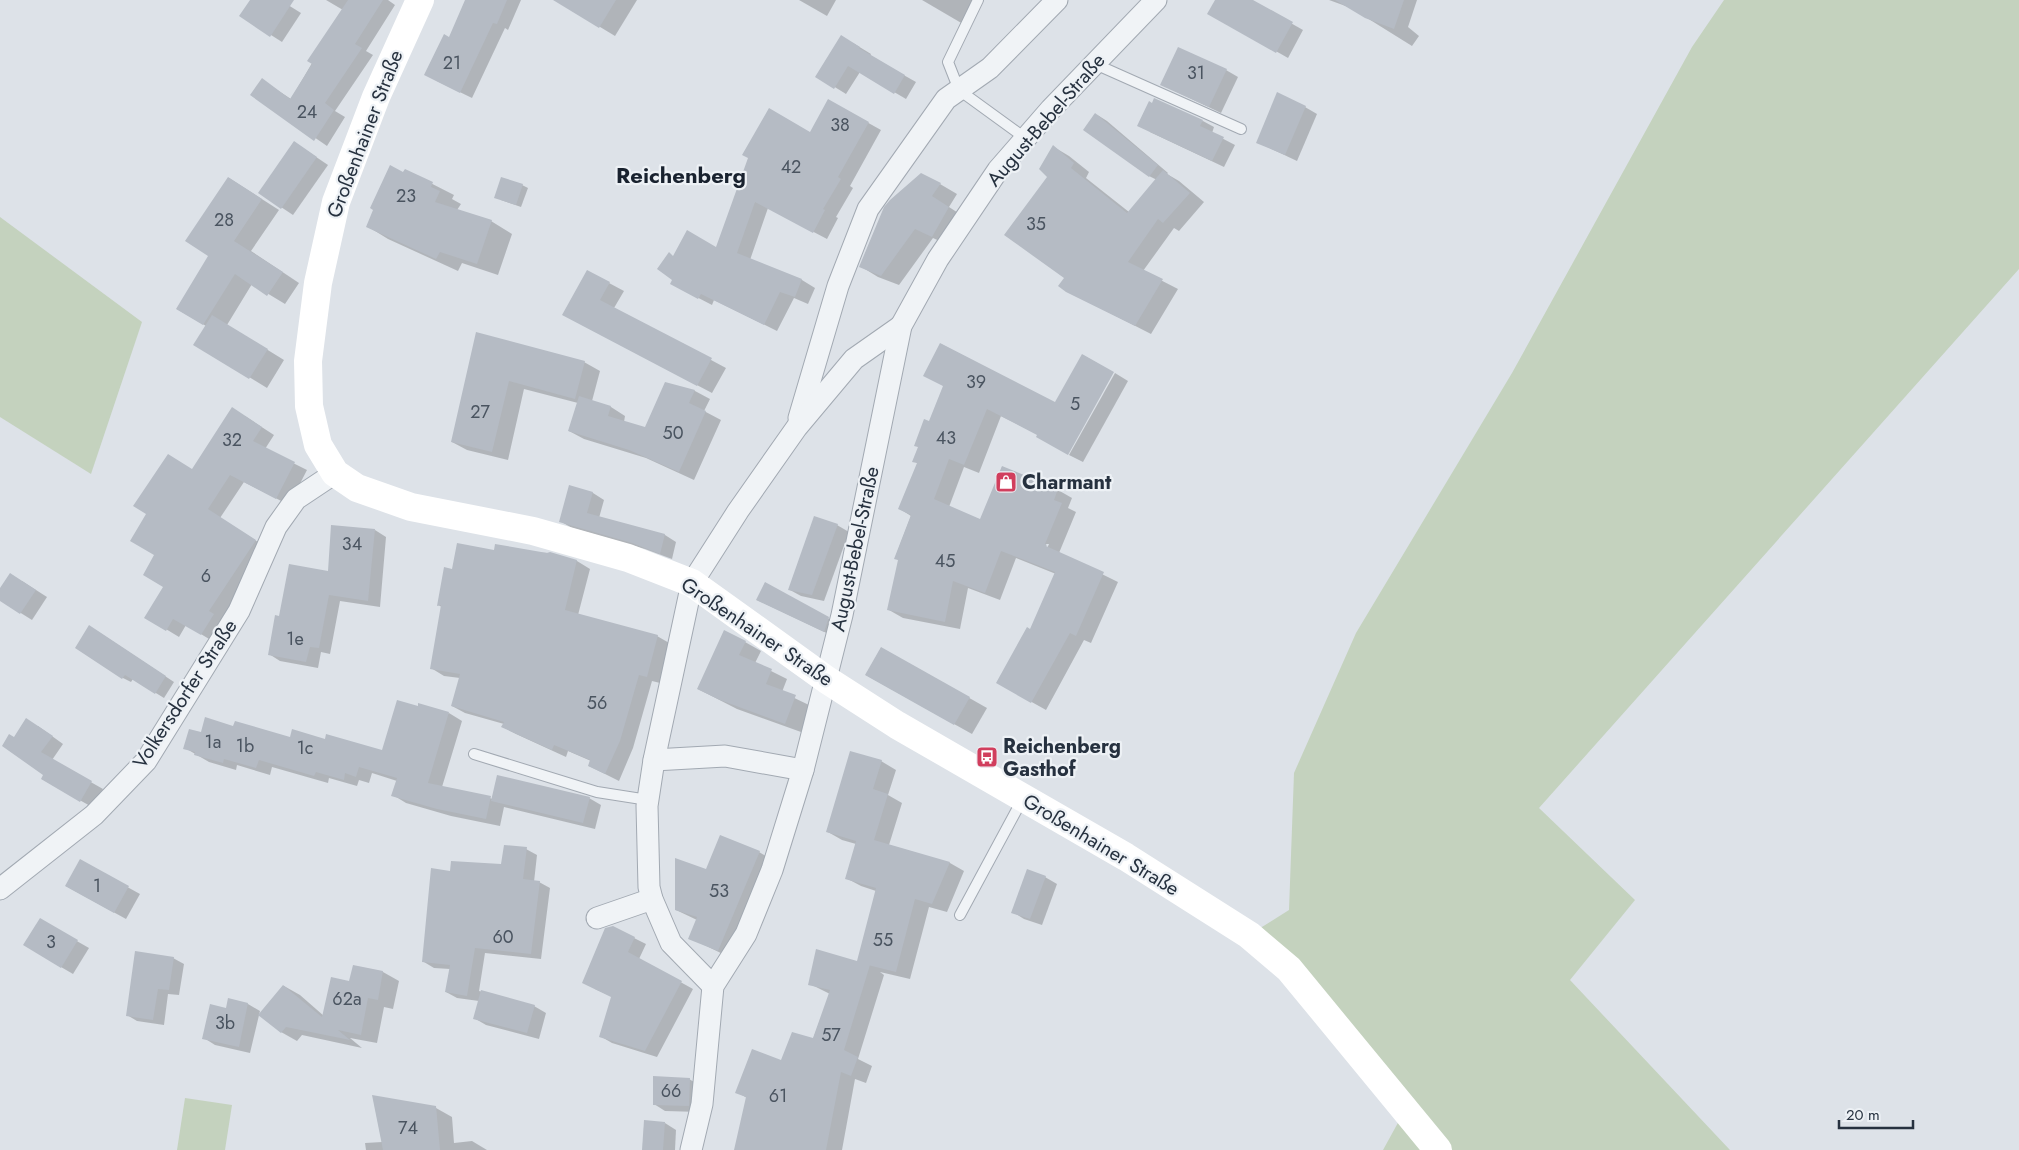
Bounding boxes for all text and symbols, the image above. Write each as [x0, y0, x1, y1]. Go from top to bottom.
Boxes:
street label: Großenhainer Straße [320, 46, 410, 222]
street label: August-Bebel-Straße [980, 47, 1112, 193]
house number: 21 [443, 50, 461, 76]
house number: 31 [1187, 60, 1205, 86]
house number: 24 [297, 99, 317, 125]
house number: 38 [830, 112, 850, 138]
house number: 42 [781, 154, 801, 180]
district label: Reichenberg [616, 159, 746, 191]
house number: 23 [396, 183, 416, 209]
house number: 28 [214, 207, 234, 233]
house number: 35 [1026, 211, 1046, 237]
house number: 39 [966, 369, 986, 395]
house number: 5 [1070, 391, 1080, 417]
house number: 27 [470, 399, 490, 425]
house number: 50 [663, 420, 684, 446]
house number: 43 [936, 425, 956, 451]
house number: 32 [222, 427, 242, 453]
street label: August-Bebel-Straße [823, 464, 887, 634]
place label: Charmant [1022, 468, 1112, 497]
shop icon: Charmant [994, 470, 1018, 494]
house number: 34 [342, 531, 362, 557]
house number: 45 [935, 548, 955, 574]
house number: 6 [201, 563, 211, 589]
street label: Großenhainer Straße [675, 570, 839, 694]
street label: Volkersdorfer Straße [126, 614, 244, 774]
house number: 1e [286, 626, 304, 652]
house number: 56 [587, 690, 607, 716]
house number: 1a [205, 729, 221, 755]
place label: Reichenberg Gasthof [1003, 732, 1121, 784]
house number: 1b [236, 733, 254, 759]
house number: 1c [297, 735, 313, 761]
bus stop icon: Reichenberg Gasthof [975, 745, 999, 769]
street label: Großenhainer Straße [1017, 787, 1185, 903]
house number: 1 [93, 873, 101, 899]
house number: 53 [709, 878, 729, 904]
house number: 60 [492, 924, 514, 950]
house number: 55 [873, 927, 893, 953]
house number: 3 [46, 929, 56, 955]
house number: 62a [332, 986, 362, 1012]
house number: 3b [215, 1010, 235, 1036]
house number: 57 [821, 1022, 841, 1048]
house number: 66 [661, 1078, 681, 1104]
house number: 61 [769, 1083, 787, 1109]
scale bar [1839, 1098, 1913, 1130]
text: 20 m [1846, 1104, 1880, 1126]
house number: 74 [398, 1115, 418, 1141]

